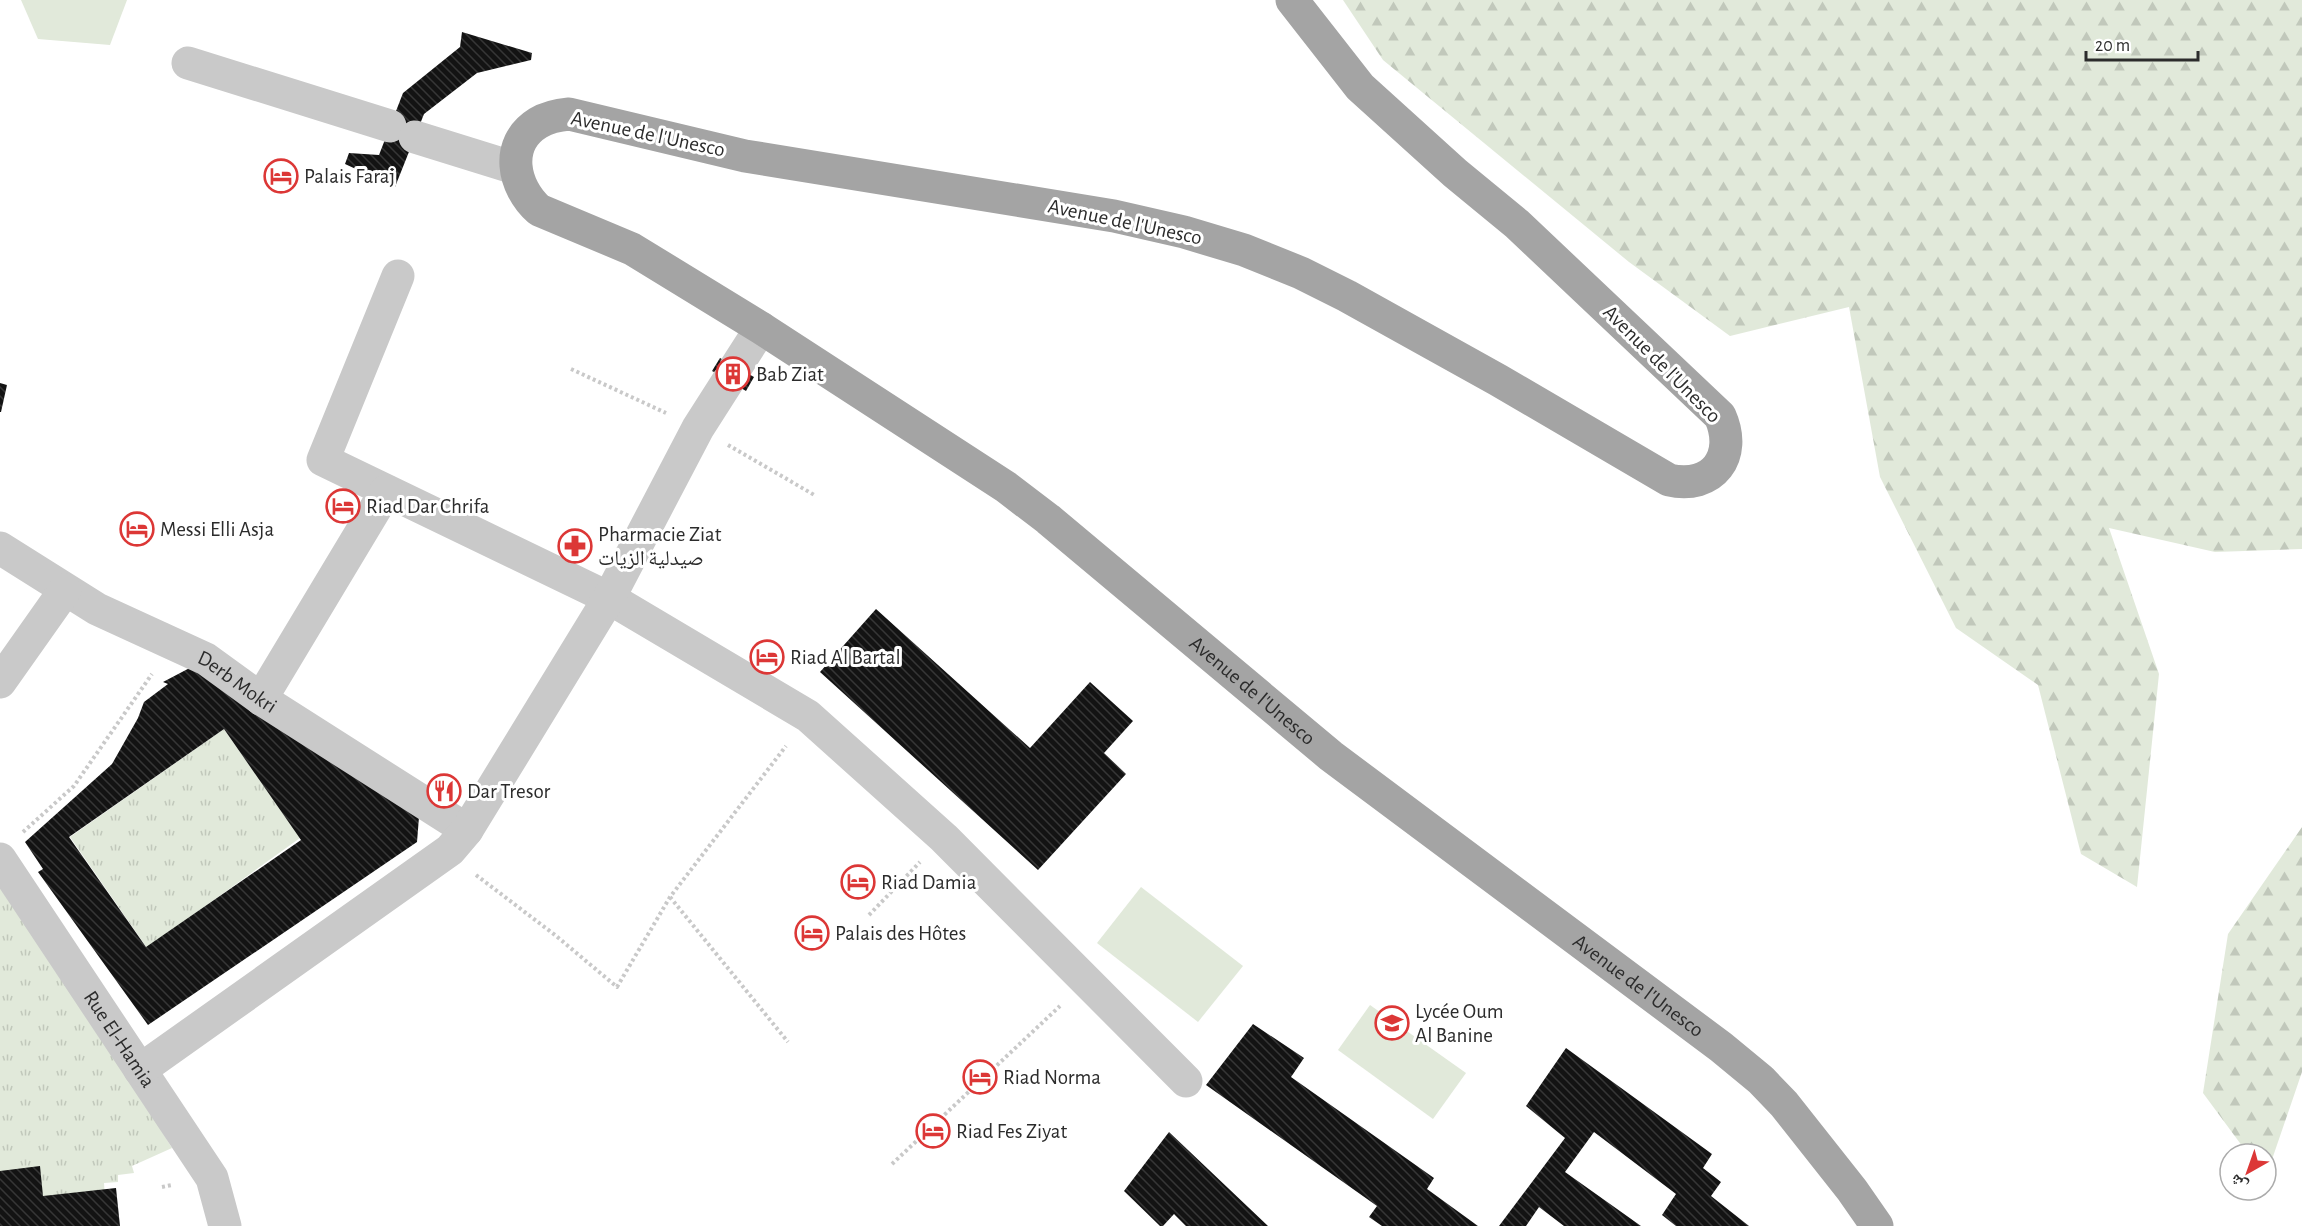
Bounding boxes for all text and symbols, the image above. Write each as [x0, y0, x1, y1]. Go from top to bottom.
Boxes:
scale bar [2086, 24, 2198, 62]
text: 20 m [2095, 37, 2130, 55]
street label: Avenue de l'Unesco [569, 107, 727, 161]
hotel icon: Palais Faraj [263, 158, 299, 194]
place label: Palais Faraj [304, 166, 395, 187]
street label: Avenue de l'Unesco [1046, 195, 1204, 249]
street label: Avenue de l'Unesco [1599, 301, 1725, 427]
building icon: Bab Ziat [715, 356, 751, 392]
place label: Bab Ziat [756, 364, 824, 385]
hotel icon: Riad Dar Chrifa [325, 488, 361, 524]
place label: Riad Dar Chrifa [366, 496, 490, 517]
hotel icon: Messi Elli Asja [119, 511, 155, 547]
place label: Messi Elli Asja [160, 519, 274, 540]
place label: Pharmacie Ziat صيدلية الزيات [598, 524, 722, 569]
pharmacy icon: Pharmacie Ziat صيدلية الزيات [557, 528, 593, 564]
street label: Avenue de l'Unesco [1186, 632, 1319, 749]
hotel icon: Riad Al Bartal [749, 639, 785, 675]
street label: Derb Mokri [195, 646, 281, 717]
place label: Riad Al Bartal [790, 647, 901, 668]
restaurant icon: Dar Tresor [426, 773, 462, 809]
place label: Dar Tresor [467, 781, 551, 802]
hotel icon: Riad Damia [840, 864, 876, 900]
place label: Riad Damia [881, 872, 977, 893]
hotel icon: Palais des Hôtes [794, 915, 830, 951]
place label: Palais des Hôtes [835, 923, 966, 944]
street label: Avenue de l'Unesco [1569, 930, 1708, 1041]
street label: Rue El-Hamia [80, 987, 159, 1091]
place label: Lycée Oum Al Banine [1415, 1001, 1503, 1046]
school or university icon: Lycée Oum Al Banine [1374, 1005, 1410, 1041]
hotel icon: Riad Norma [962, 1059, 998, 1095]
place label: Riad Norma [1003, 1067, 1101, 1088]
hotel icon: Riad Fes Ziyat [915, 1113, 951, 1149]
place label: Riad Fes Ziyat [956, 1121, 1068, 1142]
north arrow [2218, 1142, 2278, 1202]
text: ش [2227, 1170, 2251, 1194]

